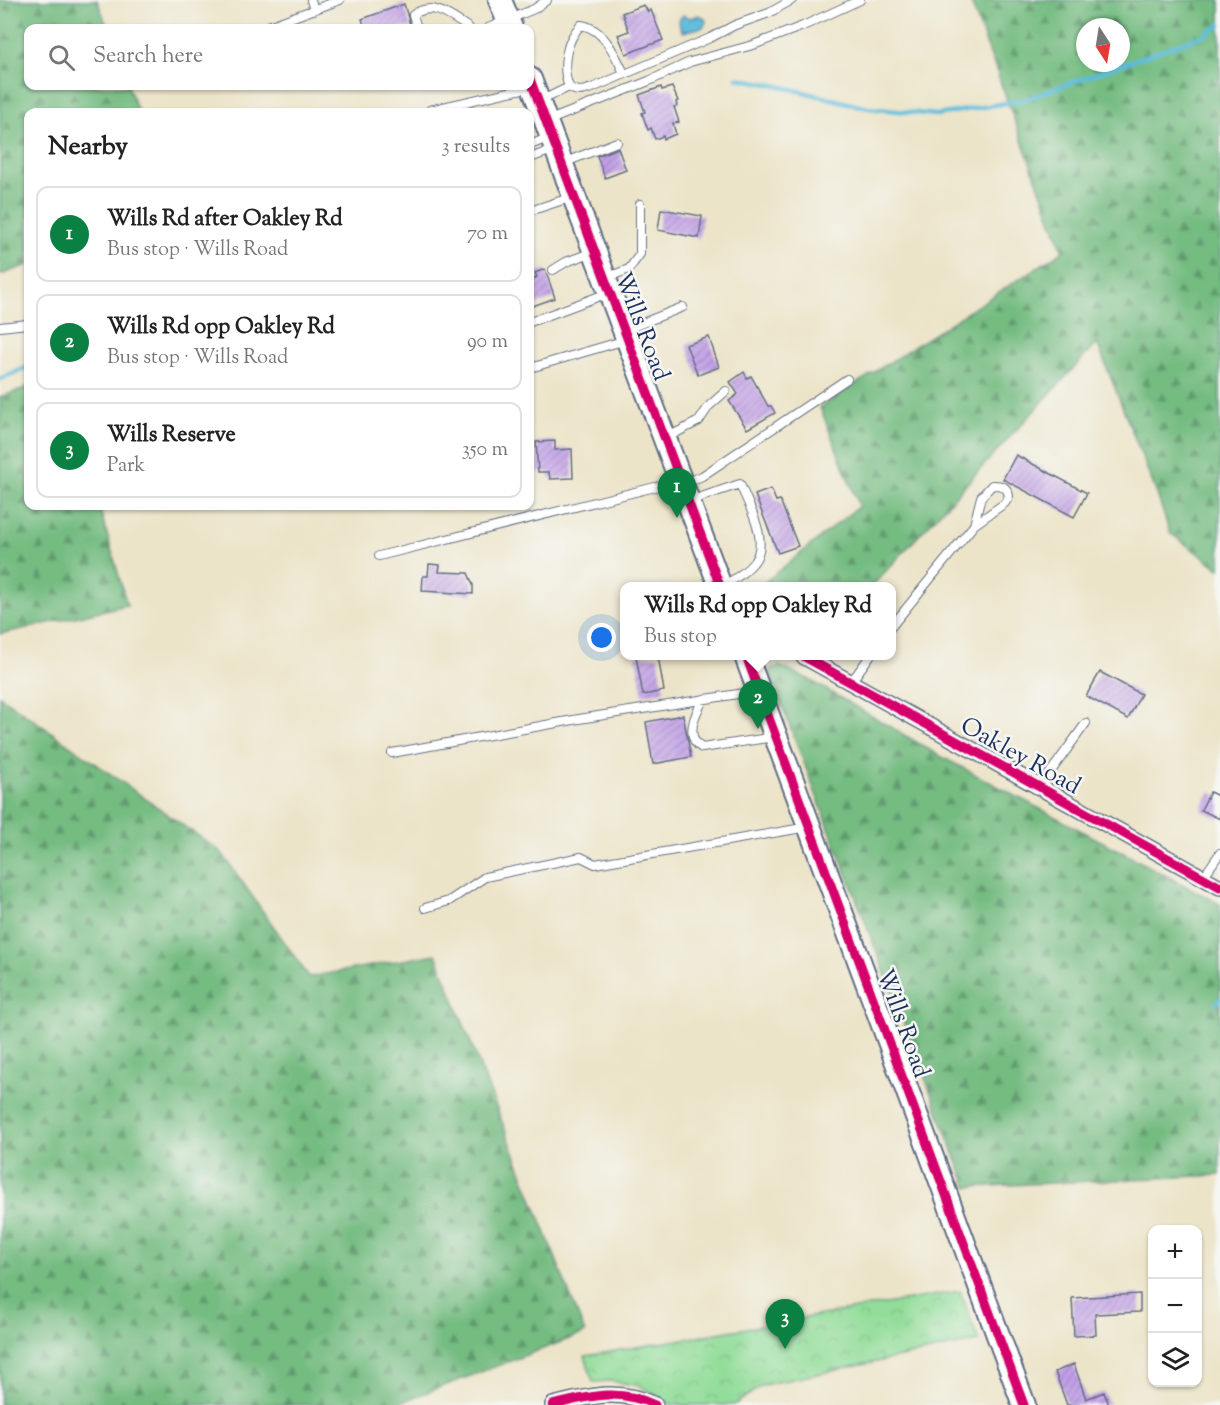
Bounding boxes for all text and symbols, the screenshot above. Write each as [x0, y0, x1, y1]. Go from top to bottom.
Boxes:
north arrow [1076, 18, 1130, 72]
search box [24, 24, 534, 90]
icon: search [45, 41, 78, 74]
text: Search here [93, 41, 203, 73]
text: Nearby [48, 129, 128, 166]
text: 3 results [441, 133, 510, 162]
text: Wills Rd after Oakley Rd [107, 204, 343, 236]
text: 1 [66, 220, 73, 249]
text: 70 m [467, 220, 508, 249]
text: Bus stop · Wills Road [107, 236, 288, 265]
street label: Wills Road [605, 267, 678, 386]
text: Wills Rd opp Oakley Rd [107, 312, 335, 344]
text: 2 [65, 328, 74, 357]
text: 90 m [467, 328, 508, 357]
text: Bus stop · Wills Road [107, 344, 288, 373]
text: Wills Reserve [107, 420, 236, 452]
text: 3 [65, 436, 74, 465]
text: 350 m [462, 436, 508, 465]
text: Park [107, 452, 145, 481]
pin: 1 [658, 468, 696, 518]
popup [620, 582, 896, 660]
text: Wills Rd opp Oakley Rd [644, 591, 872, 623]
your location [587, 623, 616, 652]
text: Bus stop [644, 623, 717, 652]
pin: 2 [738, 680, 777, 729]
street label: Oakley Road [954, 710, 1087, 804]
street label: Wills Road [867, 964, 938, 1083]
map controls [1148, 1225, 1202, 1387]
button: + [1148, 1225, 1202, 1279]
button: − [1148, 1279, 1202, 1333]
pin: 3 [766, 1300, 804, 1349]
button: layers [1148, 1333, 1202, 1387]

